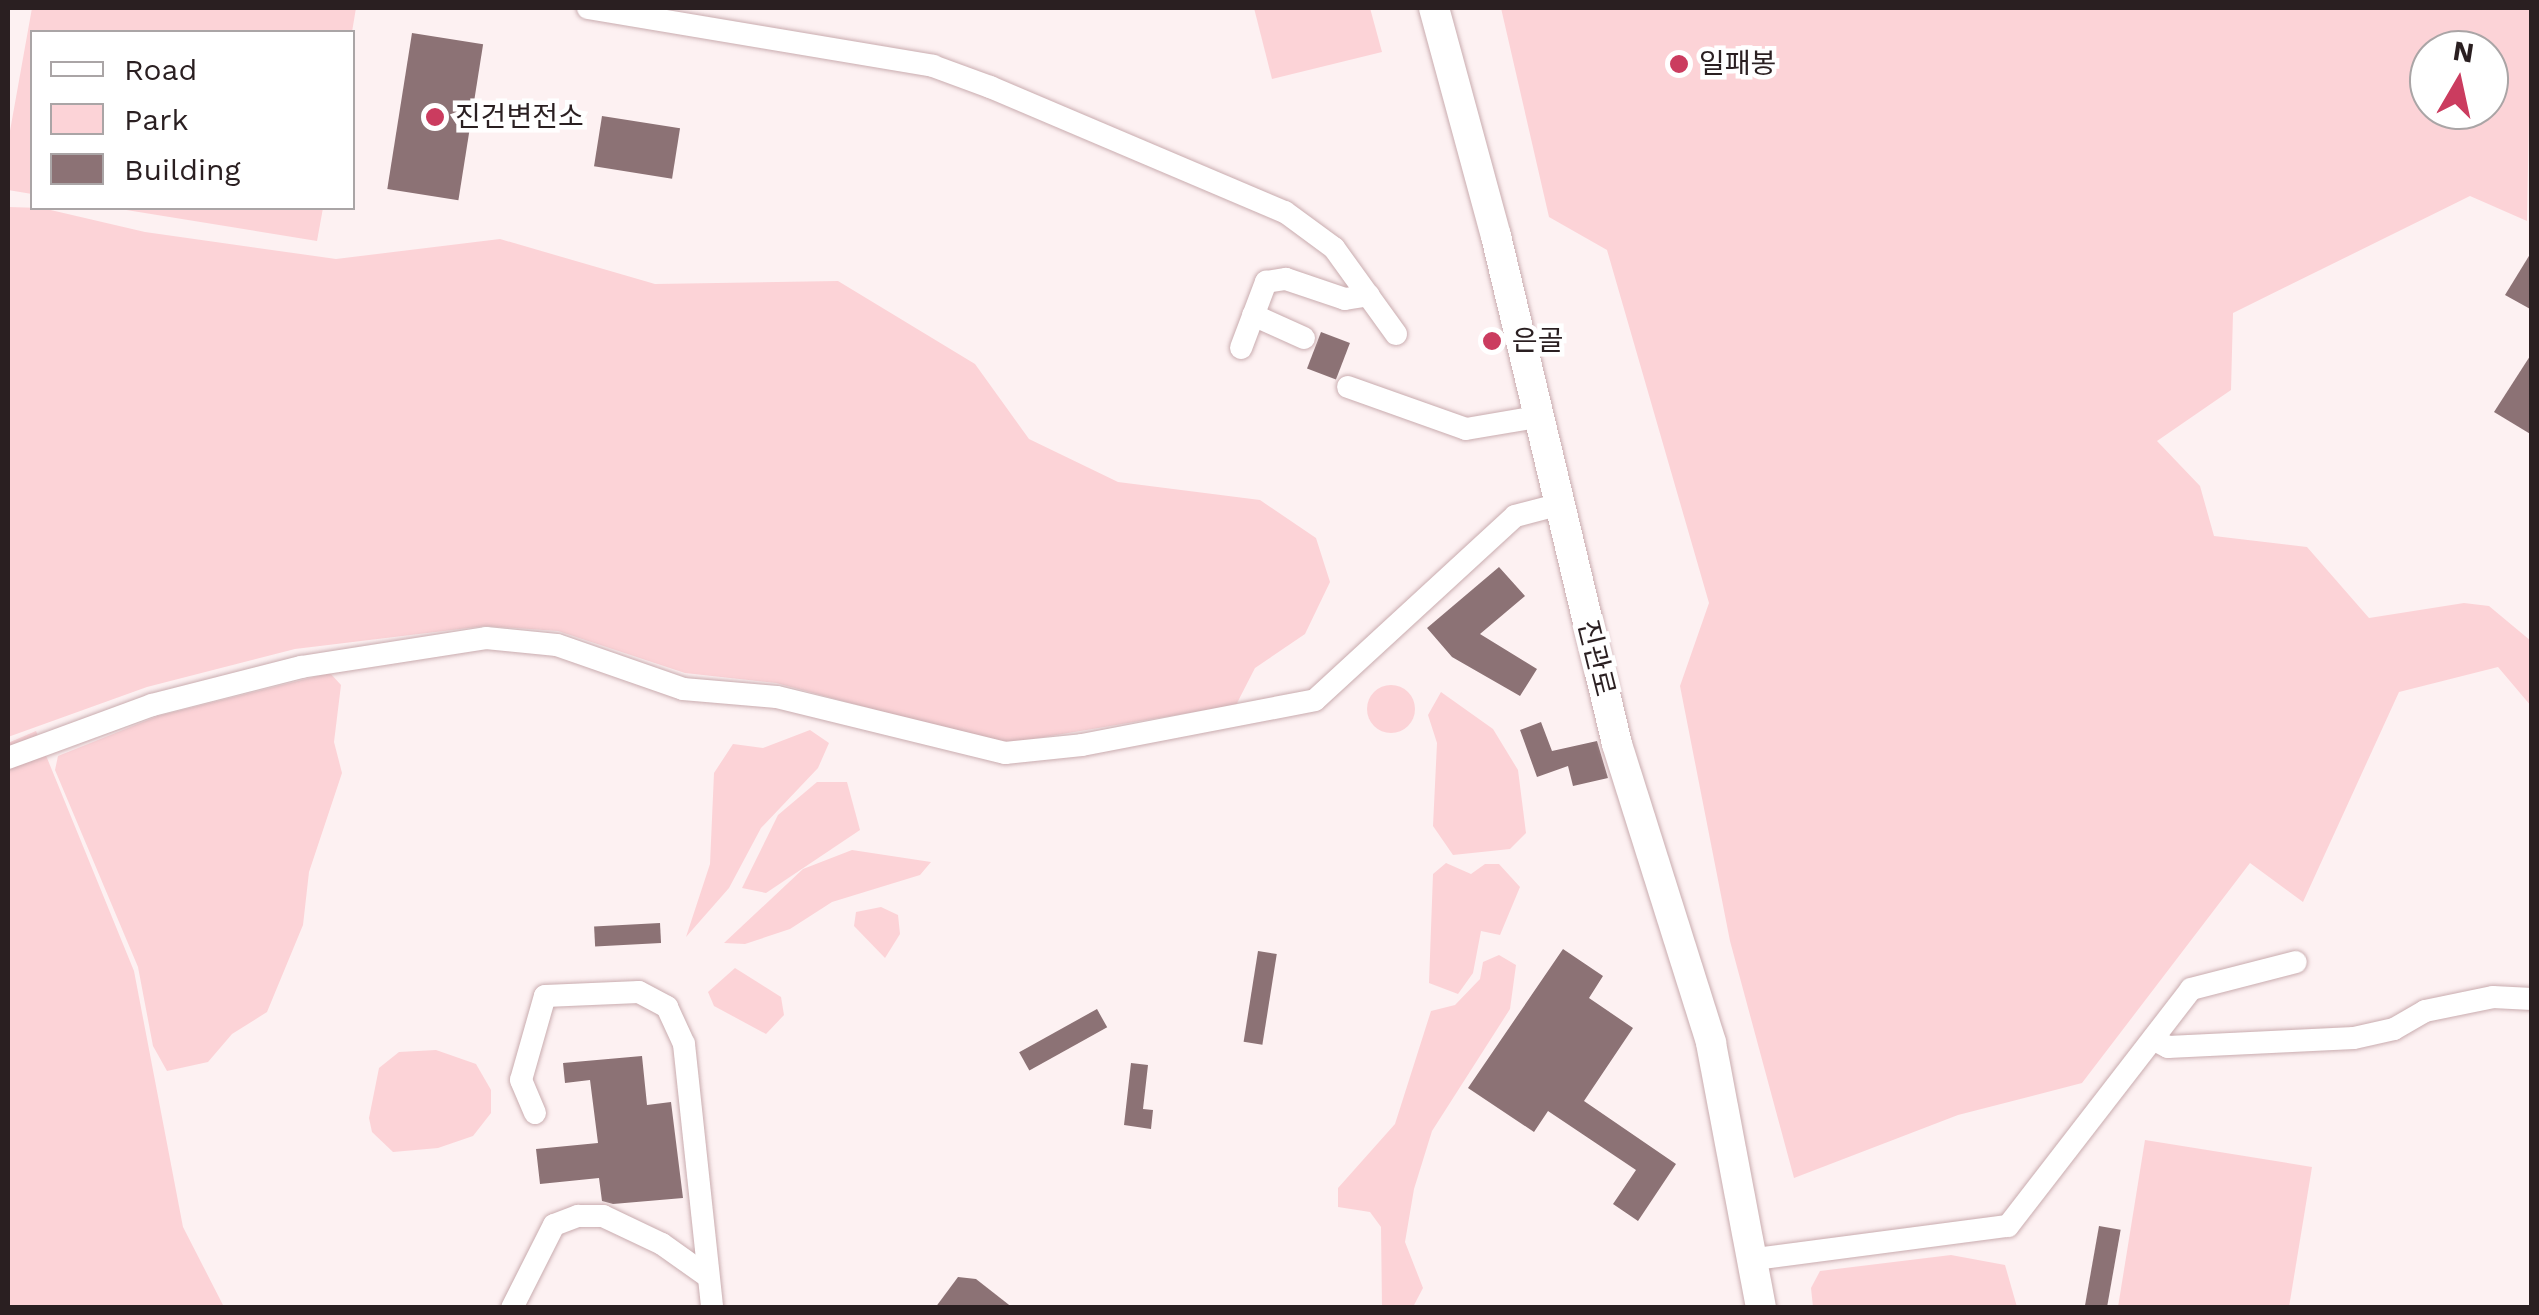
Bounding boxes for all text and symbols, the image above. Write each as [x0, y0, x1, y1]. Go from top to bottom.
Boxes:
legend [30, 30, 355, 210]
north arrow [2409, 30, 2509, 130]
text: N [2451, 34, 2476, 70]
place label: 일패봉 [1699, 47, 1776, 81]
text: Road [124, 52, 197, 87]
marker: 일패봉 [1668, 53, 1690, 75]
place label: 진건변전소 [455, 100, 584, 134]
text: Park [124, 102, 189, 137]
marker: 진건변전소 [424, 106, 446, 128]
text: Building [124, 152, 241, 187]
place label: 은골 [1512, 324, 1564, 358]
marker: 은골 [1481, 330, 1503, 352]
street label: 진관로 [1570, 616, 1622, 700]

